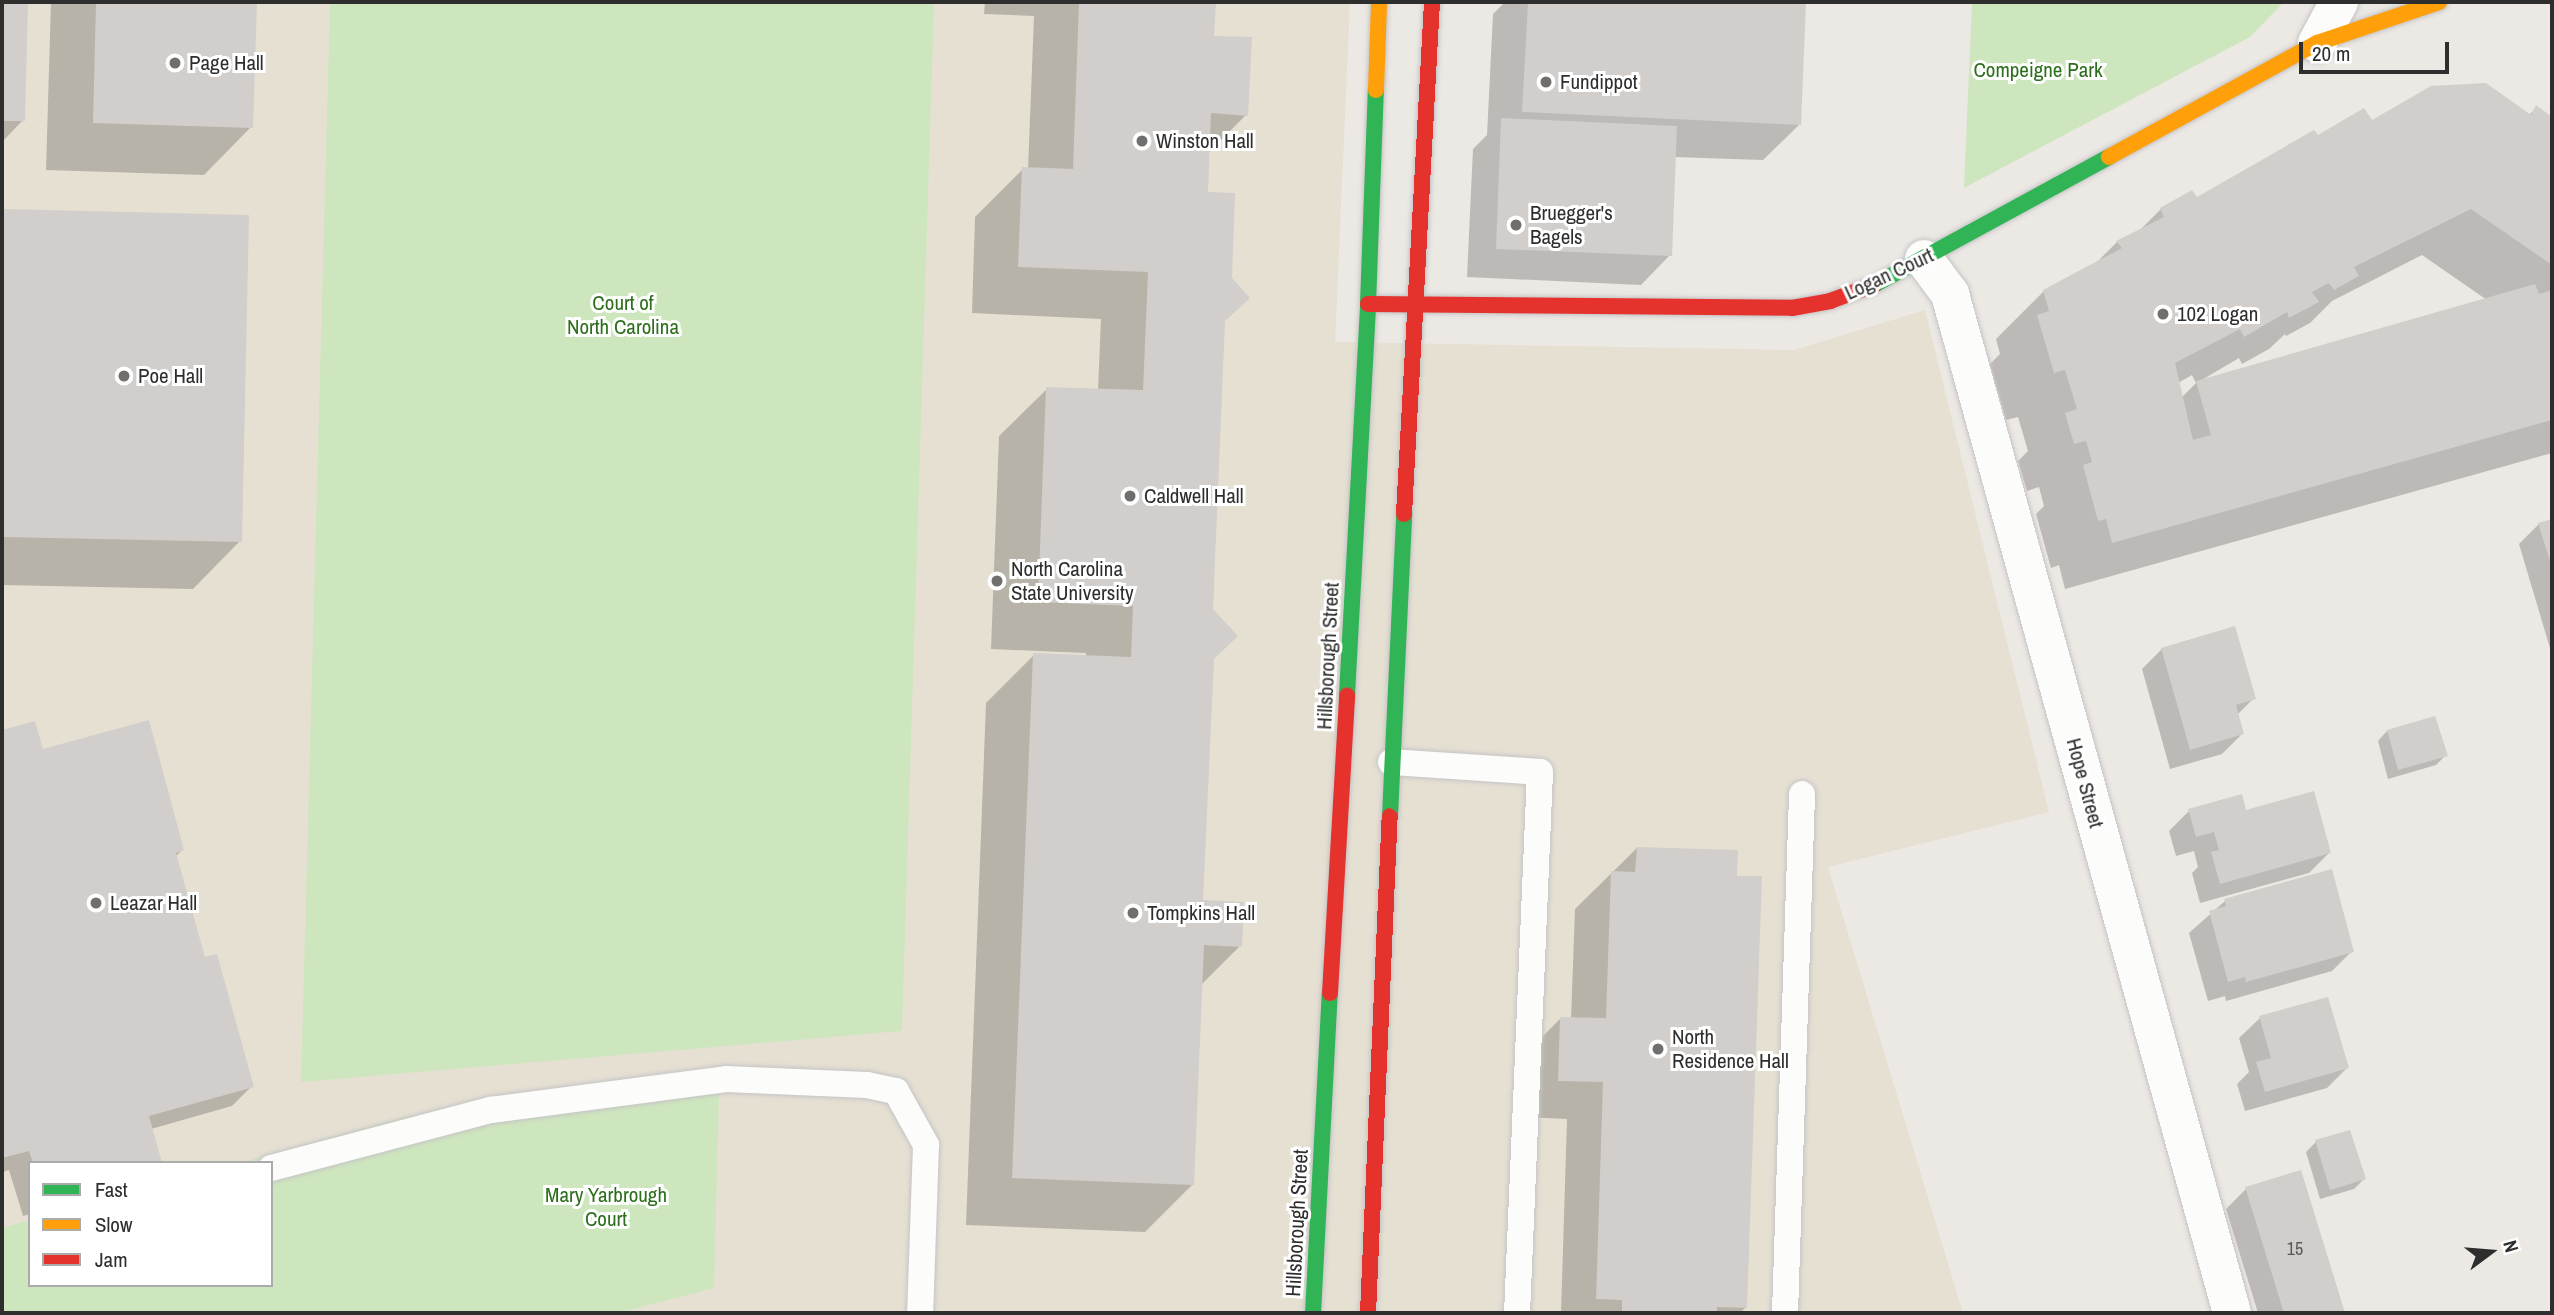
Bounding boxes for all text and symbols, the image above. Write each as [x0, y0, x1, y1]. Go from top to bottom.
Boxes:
scale bar [2302, 28, 2452, 72]
text: 20 m [2312, 39, 2350, 68]
place label: Page Hall [189, 50, 264, 76]
marker: Page Hall [167, 55, 183, 71]
park label: Compeigne Park [1973, 57, 2103, 83]
place label: Fundippot [1560, 69, 1638, 95]
marker: Fundippot [1538, 74, 1554, 90]
place label: Winston Hall [1156, 128, 1254, 154]
marker: Winston Hall [1134, 133, 1150, 149]
place label: Bruegger's Bagels [1530, 200, 1613, 250]
marker: Bruegger's Bagels [1508, 217, 1524, 233]
street label: Logan Court [1841, 243, 1937, 305]
park label: Court of North Carolina [567, 290, 679, 340]
place label: 102 Logan [2177, 301, 2258, 327]
marker: 102 Logan [2155, 306, 2171, 322]
place label: Poe Hall [138, 363, 203, 389]
marker: Poe Hall [116, 368, 132, 384]
place label: Caldwell Hall [1144, 483, 1243, 509]
marker: Caldwell Hall [1122, 488, 1138, 504]
place label: North Carolina State University [1011, 556, 1134, 606]
marker: North Carolina State University [989, 573, 1005, 589]
street label: Hillsborough Street [1312, 582, 1344, 730]
street label: Hope Street [2061, 735, 2109, 831]
place label: Leazar Hall [110, 890, 197, 916]
marker: Leazar Hall [88, 895, 104, 911]
place label: Tompkins Hall [1147, 900, 1255, 926]
marker: Tompkins Hall [1125, 905, 1141, 921]
place label: North Residence Hall [1672, 1024, 1789, 1074]
marker: North Residence Hall [1650, 1041, 1666, 1057]
street label: Hillsborough Street [1281, 1149, 1313, 1297]
legend [28, 1161, 273, 1287]
text: Fast [95, 1175, 128, 1204]
park label: Mary Yarbrough Court [545, 1182, 667, 1232]
text: Slow [95, 1210, 132, 1239]
north arrow [2456, 1217, 2526, 1287]
text: N [2497, 1237, 2525, 1255]
house number: 15 [2287, 1238, 2303, 1260]
text: Jam [95, 1245, 128, 1274]

